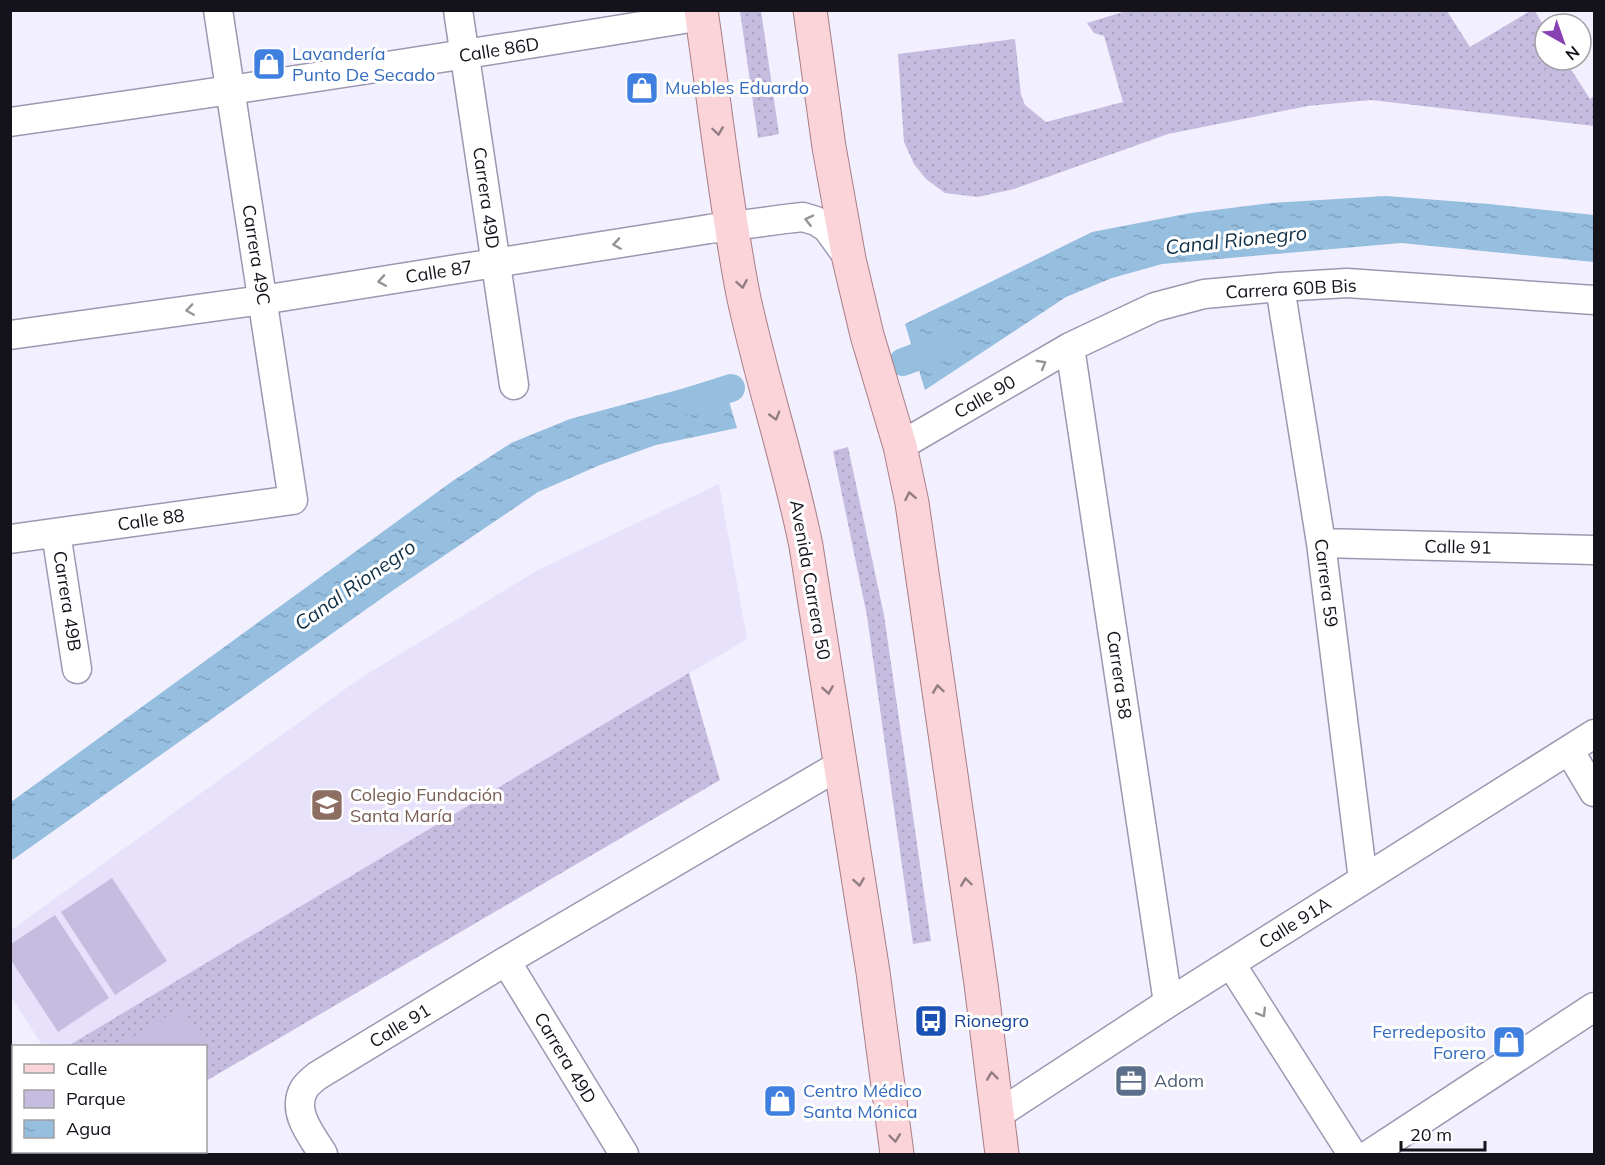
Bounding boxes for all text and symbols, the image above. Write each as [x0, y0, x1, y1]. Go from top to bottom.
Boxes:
north arrow [1533, 12, 1593, 72]
street label: Calle 86D [457, 32, 541, 67]
place label: Lavandería Punto De Secado [292, 42, 435, 86]
text: N [1562, 42, 1584, 65]
shop icon: Lavandería Punto De Secado [251, 46, 287, 82]
shop icon: Muebles Eduardo [624, 70, 660, 106]
place label: Muebles Eduardo [665, 76, 809, 99]
one-way arrow [712, 126, 724, 135]
street label: Carrera 49D [468, 146, 505, 250]
street label: Carrera 49C [237, 203, 276, 307]
one-way arrow [804, 214, 814, 227]
water label: Canal Rionegro [1164, 220, 1308, 259]
one-way arrow [612, 237, 622, 250]
street label: Calle 87 [404, 255, 474, 288]
one-way arrow [378, 274, 387, 286]
street label: Carrera 60B Bis [1225, 274, 1357, 303]
one-way arrow [735, 279, 747, 288]
one-way arrow [185, 303, 194, 315]
one-way arrow [1036, 359, 1046, 371]
street label: Calle 90 [950, 370, 1020, 423]
one-way arrow [767, 411, 780, 421]
one-way arrow [904, 492, 917, 502]
street label: Avenida Carrera 50 [785, 498, 836, 662]
street label: Calle 88 [116, 503, 186, 536]
water label: Canal Rionegro [289, 534, 420, 636]
street label: Calle 91 [1424, 534, 1492, 559]
street label: Carrera 59 [1310, 537, 1343, 629]
street label: Carrera 49B [48, 549, 87, 653]
street label: Carrera 58 [1102, 629, 1137, 721]
one-way arrow [822, 685, 834, 694]
one-way arrow [933, 685, 945, 694]
place label: Colegio Fundación Santa María [350, 783, 503, 827]
school or university icon: Colegio Fundación Santa María [309, 787, 345, 823]
one-way arrow [852, 878, 864, 887]
one-way arrow [961, 878, 973, 887]
street label: Calle 91A [1254, 891, 1335, 954]
street label: Calle 91 [365, 998, 435, 1053]
bus stop icon: Rionegro [913, 1003, 949, 1039]
one-way arrow [1255, 1006, 1266, 1017]
street label: Carrera 49D [529, 1008, 602, 1108]
place label: Rionegro [954, 1009, 1029, 1032]
place label: Ferredeposito Forero [1372, 1020, 1486, 1064]
shop icon: Ferredeposito Forero [1491, 1024, 1527, 1060]
legend [12, 1045, 207, 1153]
text: Calle [66, 1057, 107, 1080]
office icon: Adom [1113, 1063, 1149, 1099]
place label: Adom [1154, 1069, 1204, 1092]
one-way arrow [986, 1071, 999, 1080]
place label: Centro Médico Santa Mónica [803, 1079, 922, 1123]
shop icon: Centro Médico Santa Mónica [762, 1083, 798, 1119]
text: Parque [66, 1087, 125, 1110]
scale bar [1401, 1114, 1485, 1152]
text: Agua [66, 1117, 111, 1140]
text: 20 m [1410, 1123, 1452, 1146]
one-way arrow [888, 1133, 900, 1142]

